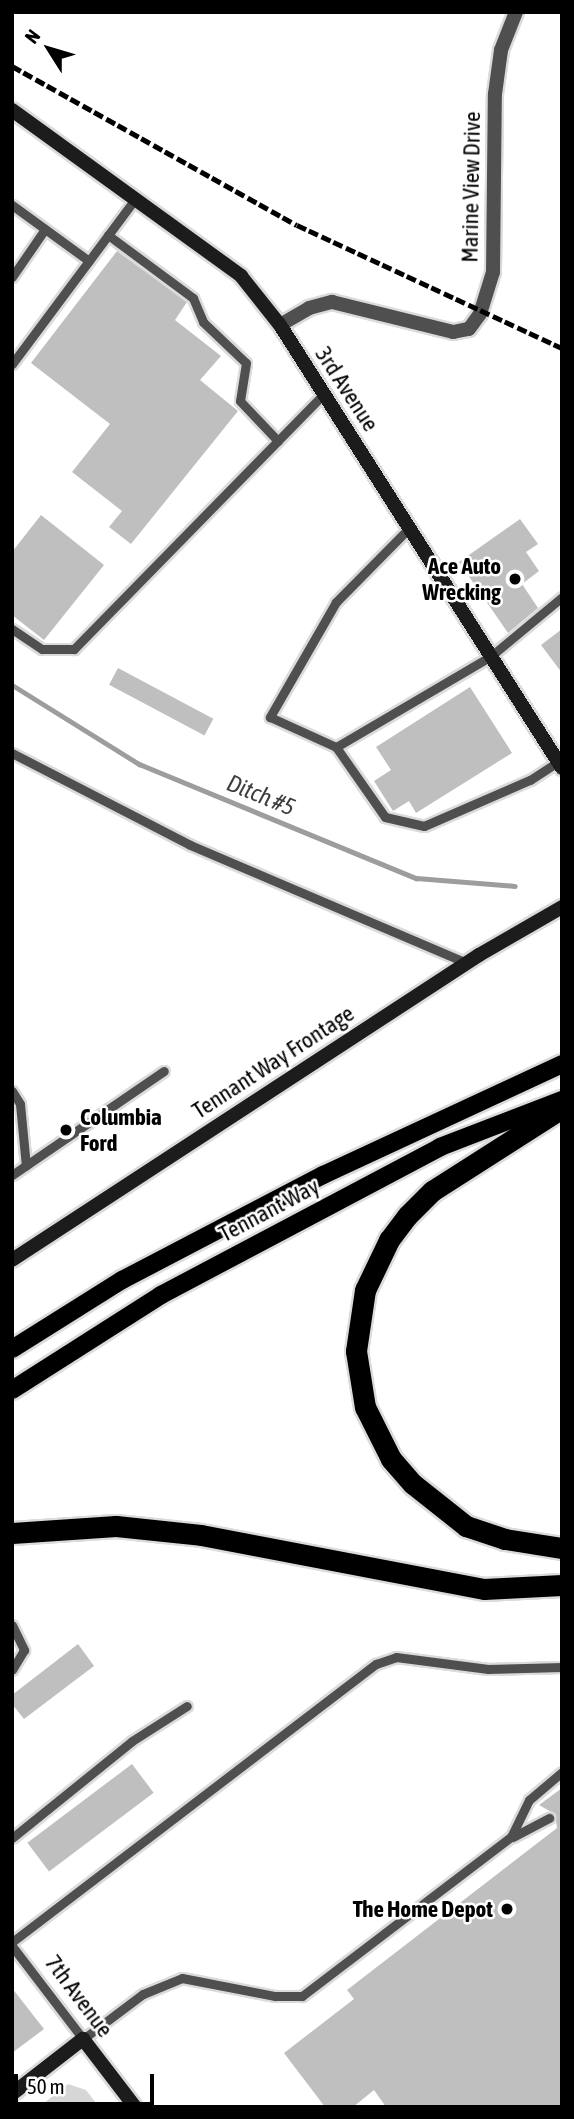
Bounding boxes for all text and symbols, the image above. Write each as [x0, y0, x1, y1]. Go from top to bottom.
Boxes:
north arrow [14, 14, 84, 84]
text: N [20, 25, 44, 47]
street label: Marine View Drive [456, 111, 486, 263]
street label: 3rd Avenue [309, 342, 385, 436]
place label: Ace Auto Wrecking [422, 552, 501, 606]
marker: Ace Auto Wrecking [507, 571, 523, 587]
water label: Ditch #5 [223, 768, 299, 822]
street label: Tennant Way Frontage [187, 999, 359, 1125]
place label: Columbia Ford [80, 1103, 162, 1157]
marker: Columbia Ford [58, 1122, 74, 1138]
street label: Tennant Way [214, 1172, 324, 1248]
place label: The Home Depot [353, 1895, 493, 1923]
marker: The Home Depot [499, 1901, 515, 1917]
street label: 7th Avenue [39, 1950, 119, 2042]
scale bar [18, 2060, 158, 2104]
text: 50 m [27, 2074, 65, 2098]

